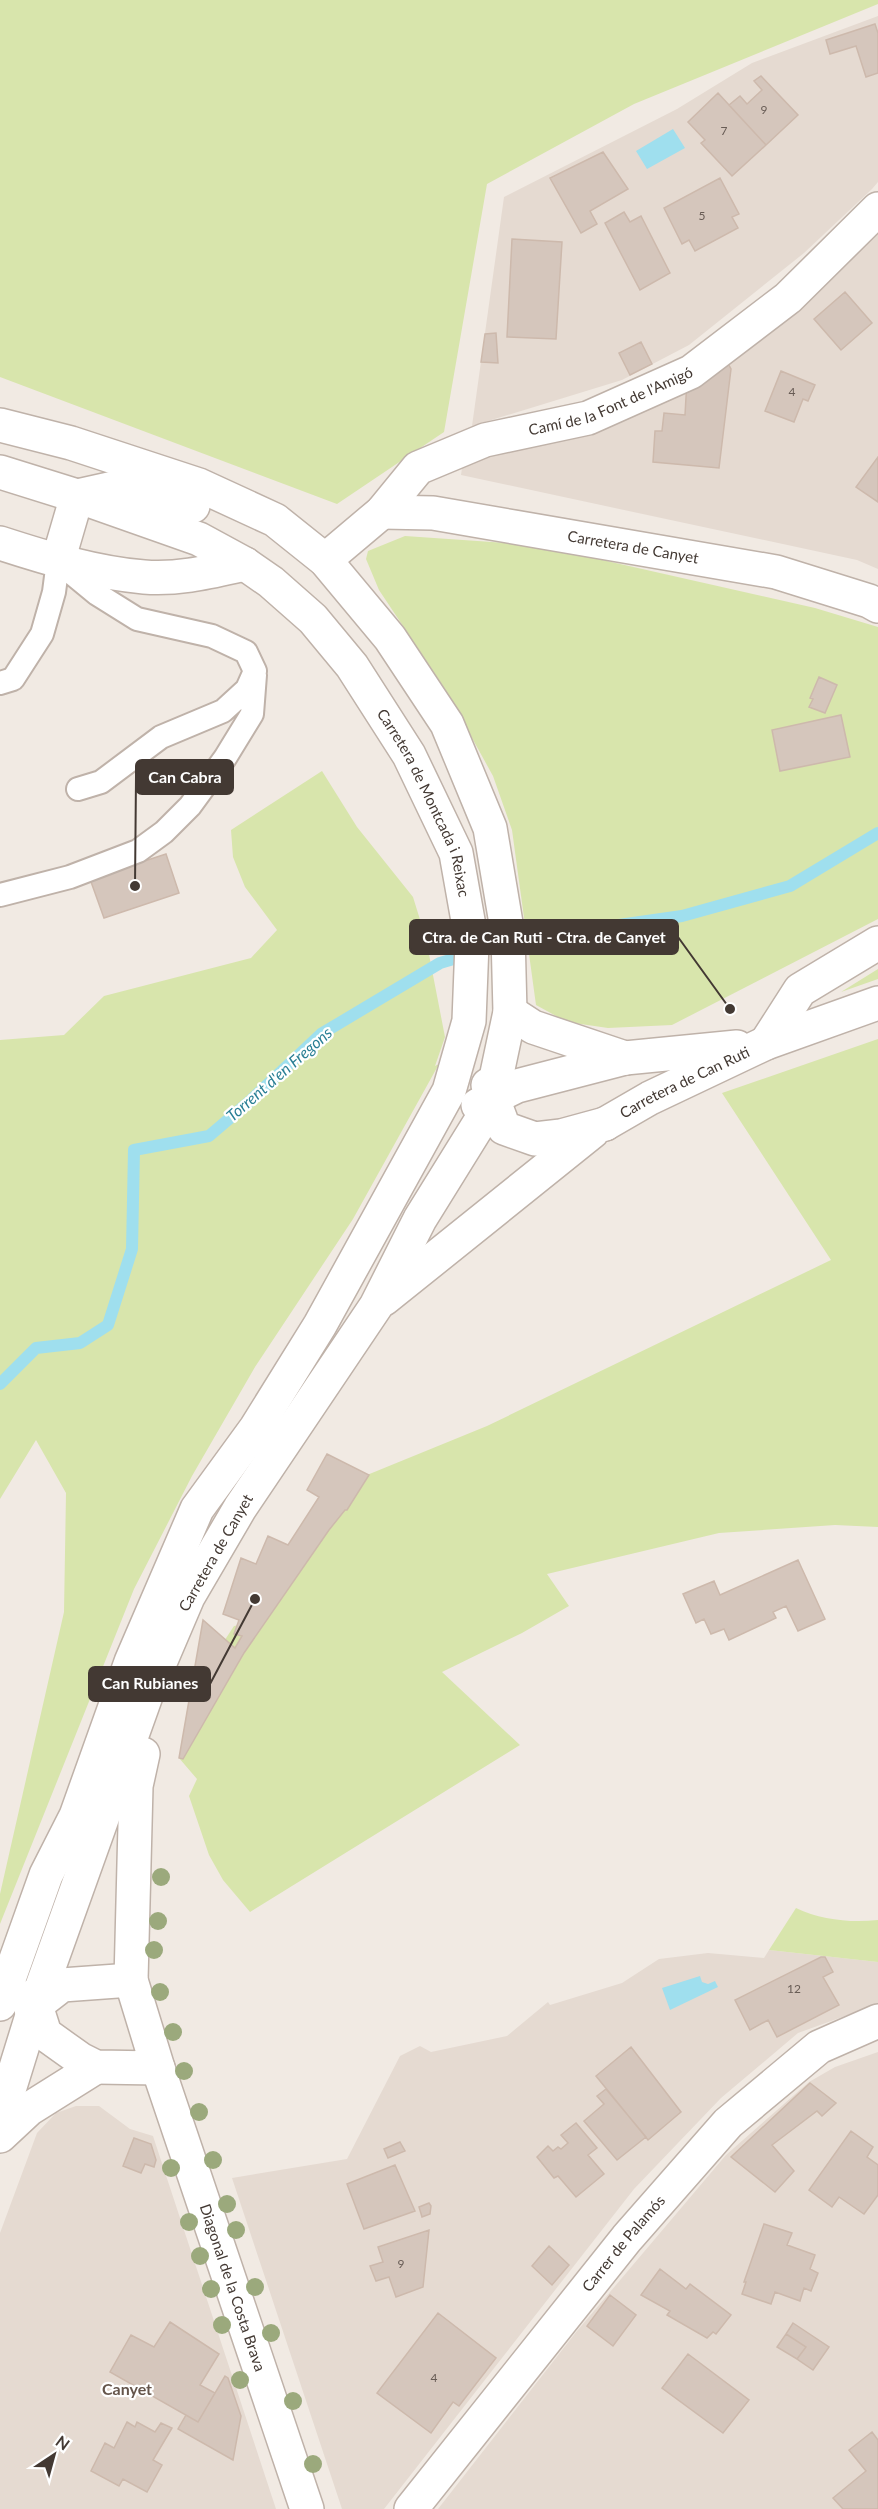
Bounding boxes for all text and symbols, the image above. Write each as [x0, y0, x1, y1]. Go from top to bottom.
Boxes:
house number: 9 [761, 102, 768, 117]
house number: 7 [721, 123, 728, 138]
house number: 5 [699, 208, 706, 223]
street label: Camí de la Font de l'Amigó [527, 362, 695, 438]
house number: 4 [789, 384, 796, 399]
street label: Carretera de Canyet [566, 526, 701, 567]
street label: Carretera de Montcada i Reixac [374, 705, 474, 898]
callout: Can Cabra [136, 760, 233, 794]
text: Can Cabra [148, 767, 222, 786]
callout: Ctra. de Can Ruti - Ctra. de Canyet [410, 920, 678, 954]
text: Ctra. de Can Ruti - Ctra. de Canyet [422, 927, 666, 946]
water label: Torrent d'en Fregons [222, 1022, 336, 1125]
street label: Carretera de Can Ruti [616, 1042, 752, 1122]
street label: Carretera de Canyet [174, 1490, 256, 1614]
callout: Can Rubianes [89, 1667, 210, 1701]
text: Can Rubianes [102, 1673, 198, 1692]
house number: 12 [787, 1981, 801, 1996]
street label: Carrer de Palamós [578, 2191, 668, 2295]
street label: Diagonal de la Costa Brava [197, 2201, 270, 2374]
house number: 9 [398, 2256, 405, 2271]
house number: 4 [431, 2370, 438, 2385]
district label: Canyet [102, 2379, 152, 2398]
north arrow [24, 2425, 84, 2485]
text: N [53, 2431, 74, 2454]

